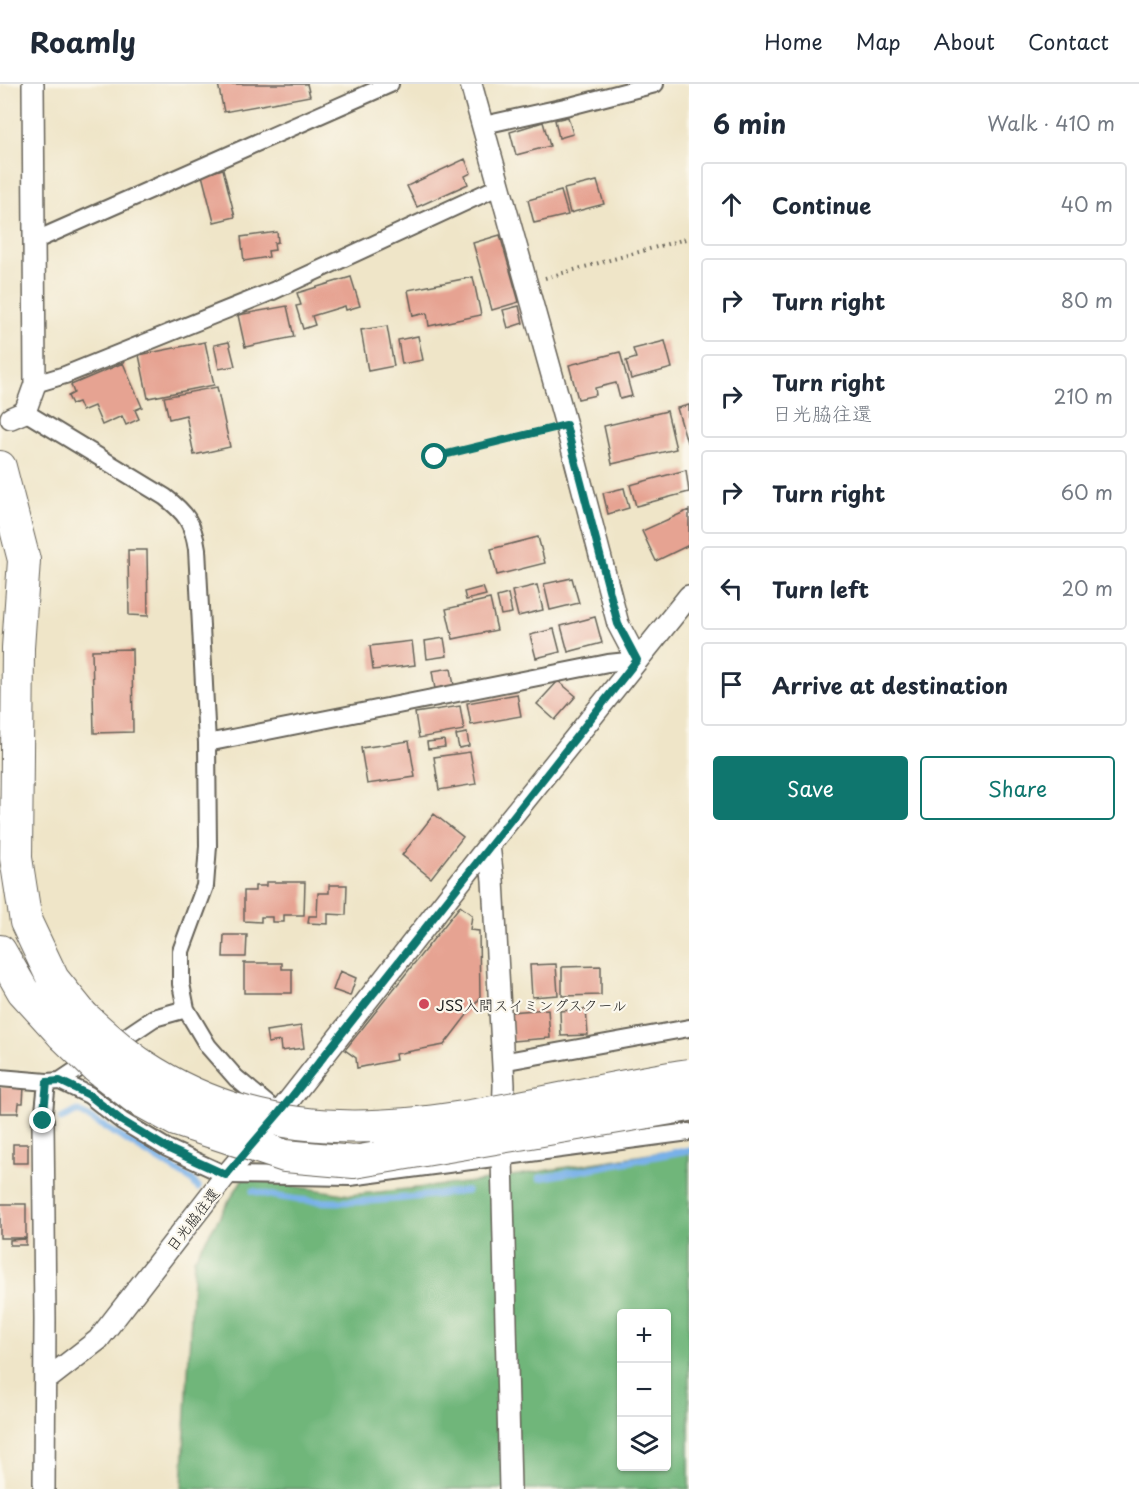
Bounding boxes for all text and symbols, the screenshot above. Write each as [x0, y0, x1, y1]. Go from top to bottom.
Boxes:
text: Roamly [30, 20, 136, 63]
text: Home [764, 25, 823, 57]
text: Map [856, 25, 901, 57]
text: About [934, 25, 995, 57]
text: Contact [1028, 25, 1109, 57]
text: 6 min [713, 104, 786, 143]
text: Walk · 410 m [987, 108, 1115, 138]
icon: ahead [715, 188, 748, 221]
text: Continue [772, 188, 871, 221]
text: 40 m [1061, 189, 1113, 219]
icon: right [715, 284, 748, 317]
text: Turn right [772, 284, 885, 317]
text: 80 m [1061, 285, 1113, 315]
text: Turn right [772, 365, 885, 398]
icon: right [715, 380, 748, 413]
text: 210 m [1054, 381, 1113, 411]
text: 日光脇往還 [772, 398, 872, 428]
route start [421, 443, 447, 469]
icon: right [715, 476, 748, 509]
text: Turn right [772, 476, 885, 509]
text: 60 m [1061, 477, 1113, 507]
icon: left [715, 572, 748, 605]
text: Turn left [772, 572, 869, 605]
text: 20 m [1061, 573, 1113, 603]
icon: arrive [715, 668, 748, 701]
text: Arrive at destination [772, 668, 1008, 701]
button: Save [713, 756, 908, 820]
button: Share [920, 756, 1115, 820]
place label: JSS入間スイミングスクール [436, 993, 627, 1016]
marker: JSS入間スイミングスクール [417, 997, 431, 1011]
route end [29, 1107, 55, 1133]
street label: 日光脇往還 [160, 1182, 224, 1256]
map controls [617, 1309, 671, 1471]
button: + [617, 1309, 671, 1363]
button: − [617, 1363, 671, 1417]
button: layers [617, 1417, 671, 1471]

